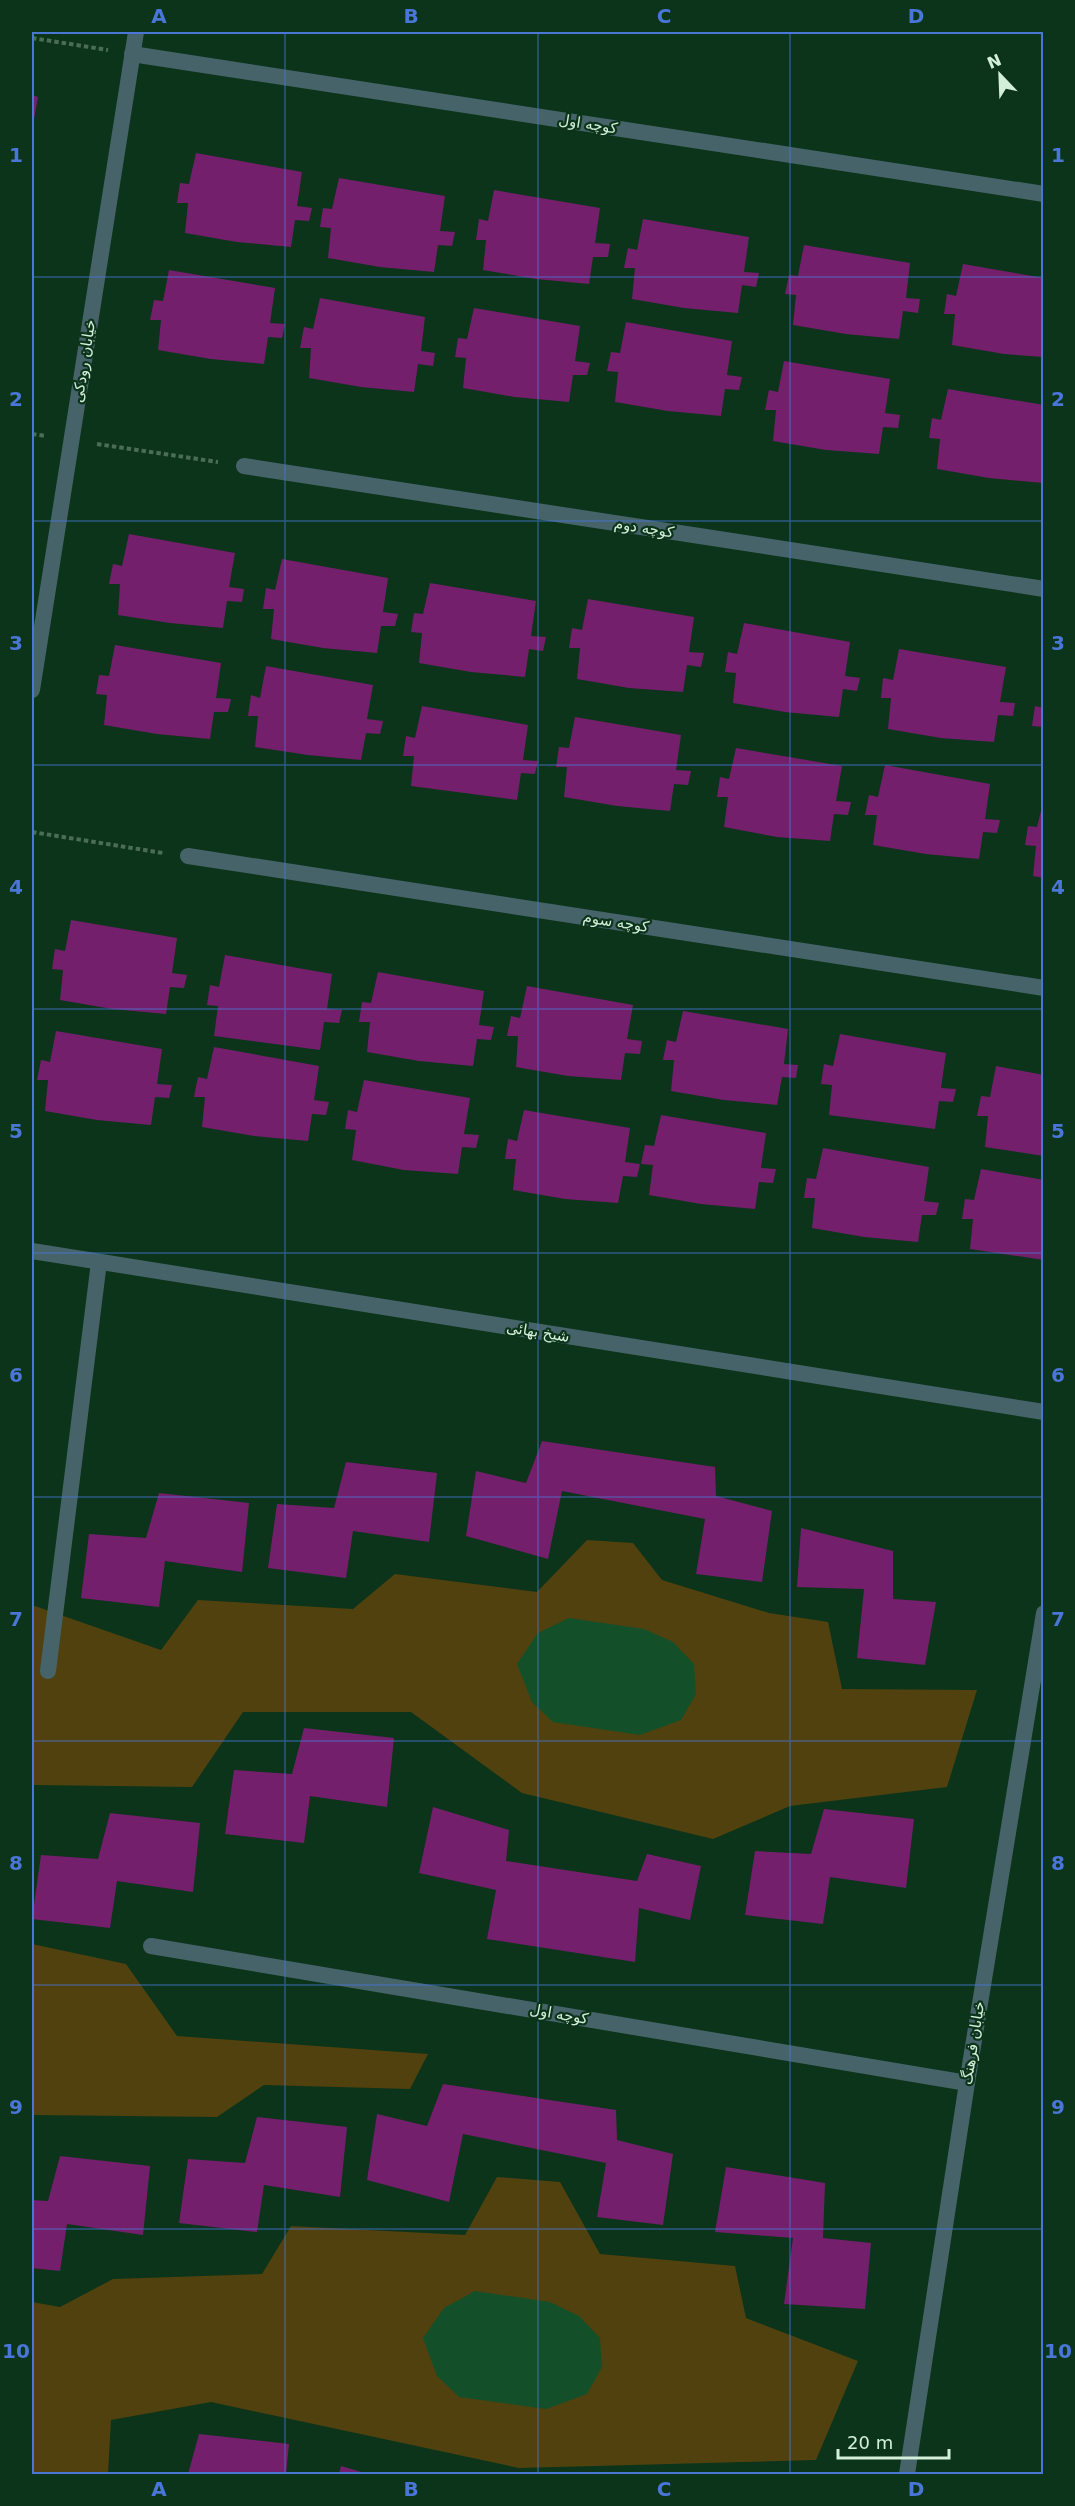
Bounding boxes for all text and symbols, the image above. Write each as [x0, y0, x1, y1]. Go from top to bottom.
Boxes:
text: A [151, 4, 167, 28]
text: B [403, 4, 419, 28]
text: C [657, 4, 671, 28]
text: D [908, 4, 924, 28]
north arrow [970, 45, 1030, 105]
text: N [984, 50, 1004, 73]
street label: کوچه اول [557, 110, 620, 138]
text: 1 [9, 143, 23, 167]
text: 1 [1051, 143, 1065, 167]
street label: خیابان رودکی [69, 318, 99, 404]
text: 2 [9, 387, 23, 411]
text: 2 [1051, 387, 1065, 411]
street label: کوچه دوم [613, 514, 676, 542]
text: 3 [9, 631, 23, 655]
text: 3 [1051, 631, 1065, 655]
text: 4 [9, 875, 23, 899]
text: 4 [1051, 875, 1065, 899]
street label: کوچه سوم [582, 908, 651, 936]
text: 5 [9, 1119, 23, 1143]
text: 5 [1051, 1119, 1065, 1143]
street label: شیخ بهائی [505, 1318, 571, 1346]
text: 6 [9, 1363, 23, 1387]
text: 6 [1051, 1363, 1065, 1387]
text: 7 [9, 1607, 23, 1631]
text: 7 [1051, 1607, 1065, 1631]
text: 8 [9, 1851, 23, 1875]
text: 8 [1051, 1851, 1065, 1875]
street label: کوچه اول [528, 2000, 591, 2028]
street label: خیابان فرهنگ [958, 2000, 988, 2086]
text: 9 [9, 2095, 23, 2119]
text: 9 [1051, 2095, 1065, 2119]
text: 10 [2, 2339, 30, 2363]
text: 10 [1044, 2339, 1072, 2363]
scale bar [838, 2422, 949, 2460]
text: 20 m [847, 2432, 893, 2453]
text: A [151, 2477, 167, 2501]
text: B [403, 2477, 419, 2501]
text: C [657, 2477, 671, 2501]
text: D [908, 2477, 924, 2501]

